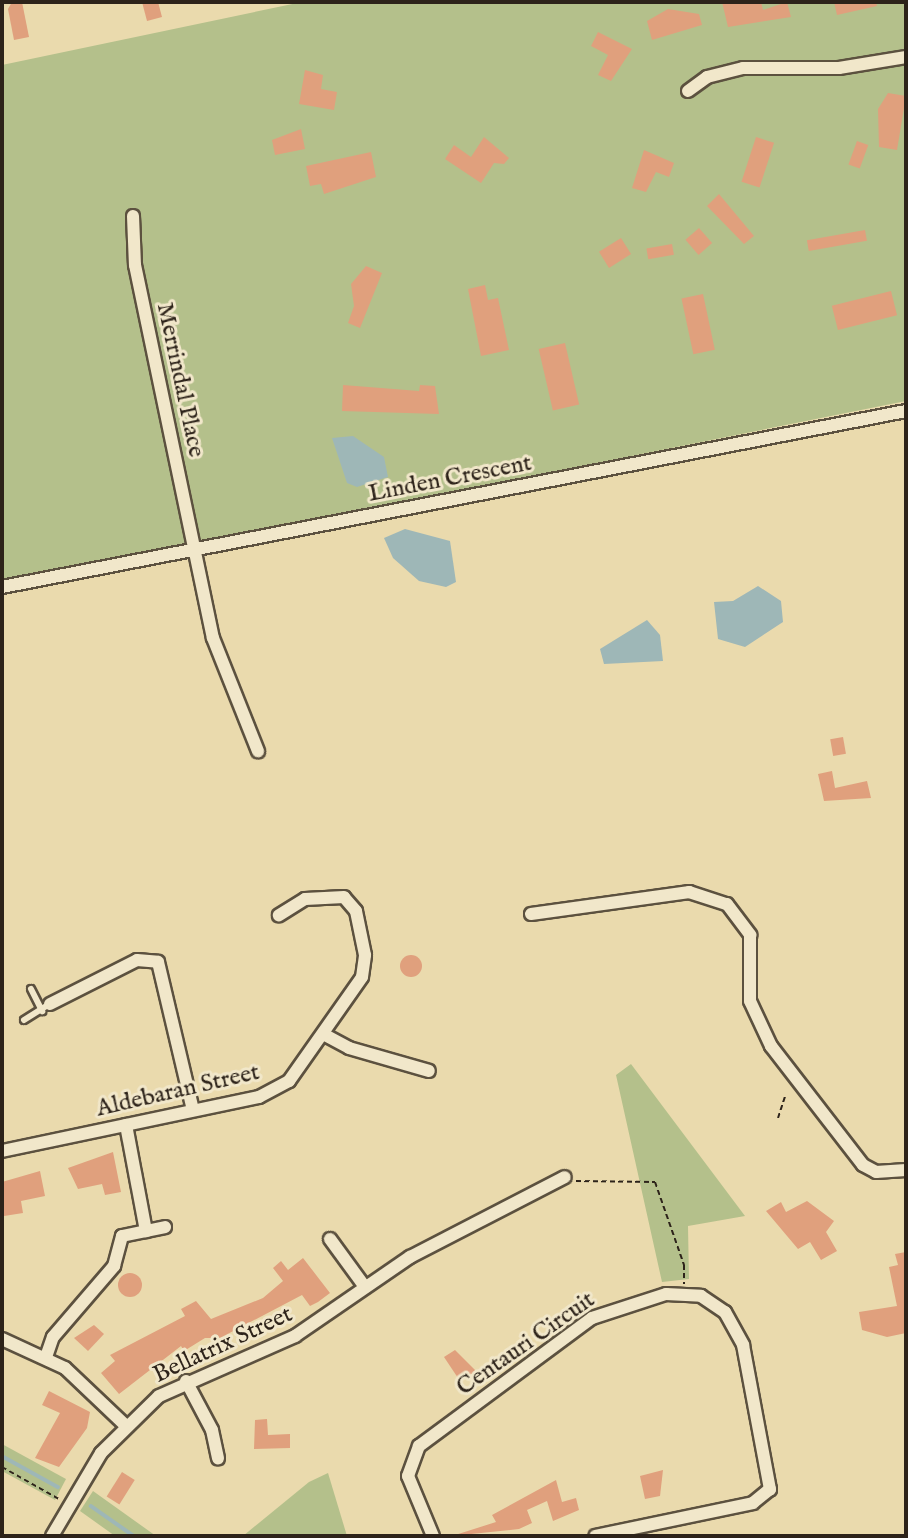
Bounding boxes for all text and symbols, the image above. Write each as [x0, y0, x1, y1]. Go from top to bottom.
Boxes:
street label: Merrindal Place [150, 300, 210, 460]
street label: Linden Crescent [366, 449, 534, 509]
street label: Aldebaran Street [94, 1058, 262, 1124]
street label: Centauri Circuit [451, 1286, 601, 1402]
street label: Bellatrix Street [149, 1300, 297, 1390]

